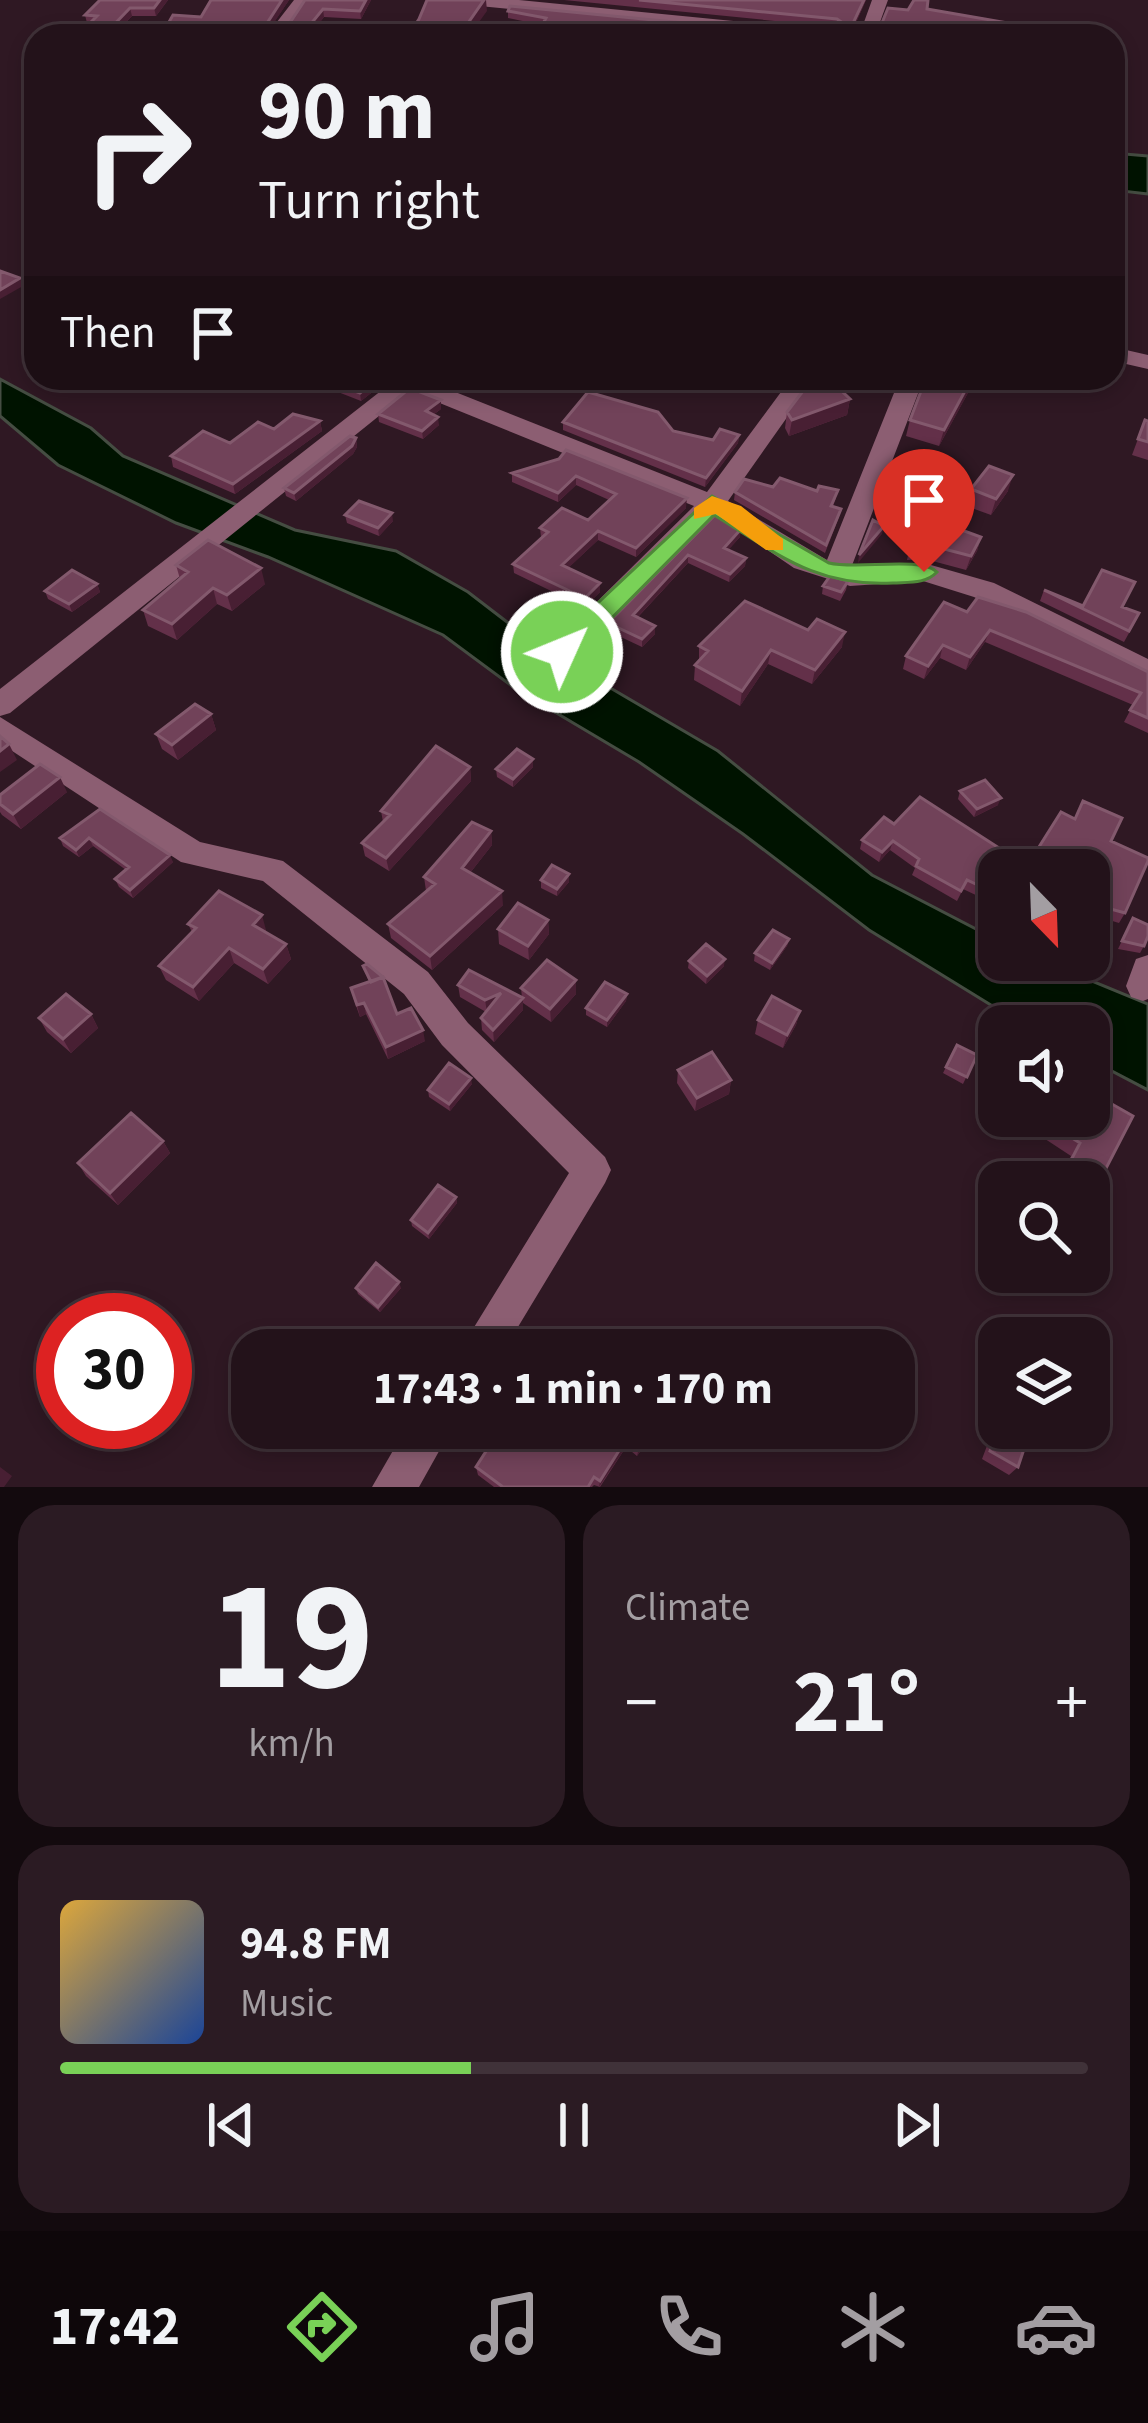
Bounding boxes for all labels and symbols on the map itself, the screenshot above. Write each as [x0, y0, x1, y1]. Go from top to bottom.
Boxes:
pin [873, 449, 975, 572]
position arrow [499, 589, 625, 715]
north arrow [978, 849, 1110, 981]
speed limit sign: 30 [36, 1293, 192, 1449]

